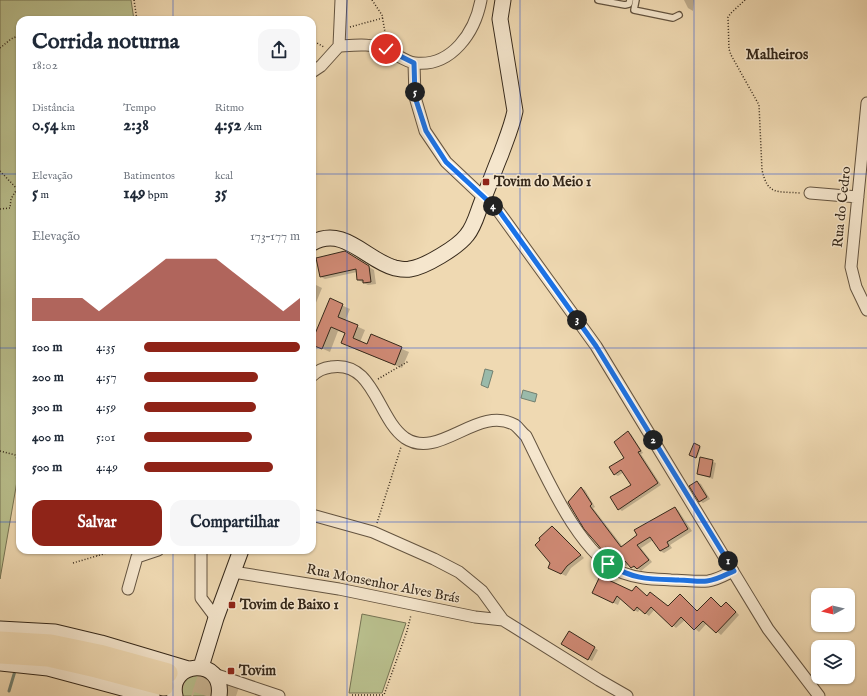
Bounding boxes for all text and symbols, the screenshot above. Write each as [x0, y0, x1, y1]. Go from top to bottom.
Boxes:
text: Corrida noturna [32, 28, 179, 56]
button: share [258, 29, 300, 71]
pin [369, 32, 403, 66]
icon: check [375, 38, 397, 60]
district label: Malheiros [746, 45, 809, 64]
text: 18:02 [32, 57, 58, 74]
pin: 5 [405, 82, 425, 102]
text: 5 [413, 85, 417, 99]
text: Distância [32, 101, 74, 115]
text: Tempo [123, 101, 156, 115]
text: Ritmo [215, 101, 244, 115]
text: 0.54 [32, 115, 58, 136]
text: 2:38 [123, 115, 149, 136]
text: 4:52 [215, 115, 242, 136]
text: km [58, 120, 75, 134]
text: /km [242, 120, 262, 134]
street label: Rua do Cedro [829, 165, 855, 249]
text: Elevação [32, 169, 73, 183]
text: Batimentos [123, 169, 175, 183]
text: kcal [215, 169, 233, 183]
place label: Tovim do Meio 1 [493, 173, 591, 191]
marker: Tovim do Meio 1 [481, 177, 491, 187]
text: 5 [32, 183, 38, 204]
text: 149 [123, 183, 145, 204]
text: 35 [215, 183, 227, 204]
text: m [38, 188, 49, 202]
text: bpm [145, 188, 168, 202]
pin: 4 [483, 196, 503, 216]
text: 4 [490, 199, 496, 213]
text: Elevação [32, 228, 80, 245]
text: 173–177 m [250, 228, 300, 245]
pin: 3 [567, 310, 587, 330]
text: 3 [575, 313, 579, 327]
text: 100 m [32, 339, 62, 356]
text: 4:35 [96, 339, 115, 356]
text: 200 m [32, 369, 64, 386]
text: 4:57 [96, 369, 117, 386]
text: 300 m [32, 399, 63, 416]
text: 4:59 [96, 399, 116, 416]
text: 400 m [32, 429, 64, 446]
text: 5:01 [96, 429, 115, 446]
pin: 2 [643, 430, 663, 450]
text: 2 [650, 433, 656, 447]
text: 500 m [32, 459, 62, 476]
text: 4:49 [96, 459, 118, 476]
button: Salvar [32, 500, 162, 546]
button: Compartilhar [170, 500, 300, 546]
pin [591, 547, 625, 581]
pin: 1 [718, 551, 738, 571]
icon: arrive [597, 553, 619, 575]
text: 1 [726, 554, 730, 568]
street label: Rua Monsenhor Alves Brás [305, 560, 461, 608]
north arrow [811, 588, 855, 632]
map controls [811, 588, 855, 684]
place label: Tovim de Baixo 1 [239, 596, 339, 614]
marker: Tovim de Baixo 1 [227, 600, 237, 610]
button: layers [811, 640, 855, 684]
place label: Tovim [238, 662, 276, 680]
marker: Tovim [226, 666, 236, 676]

